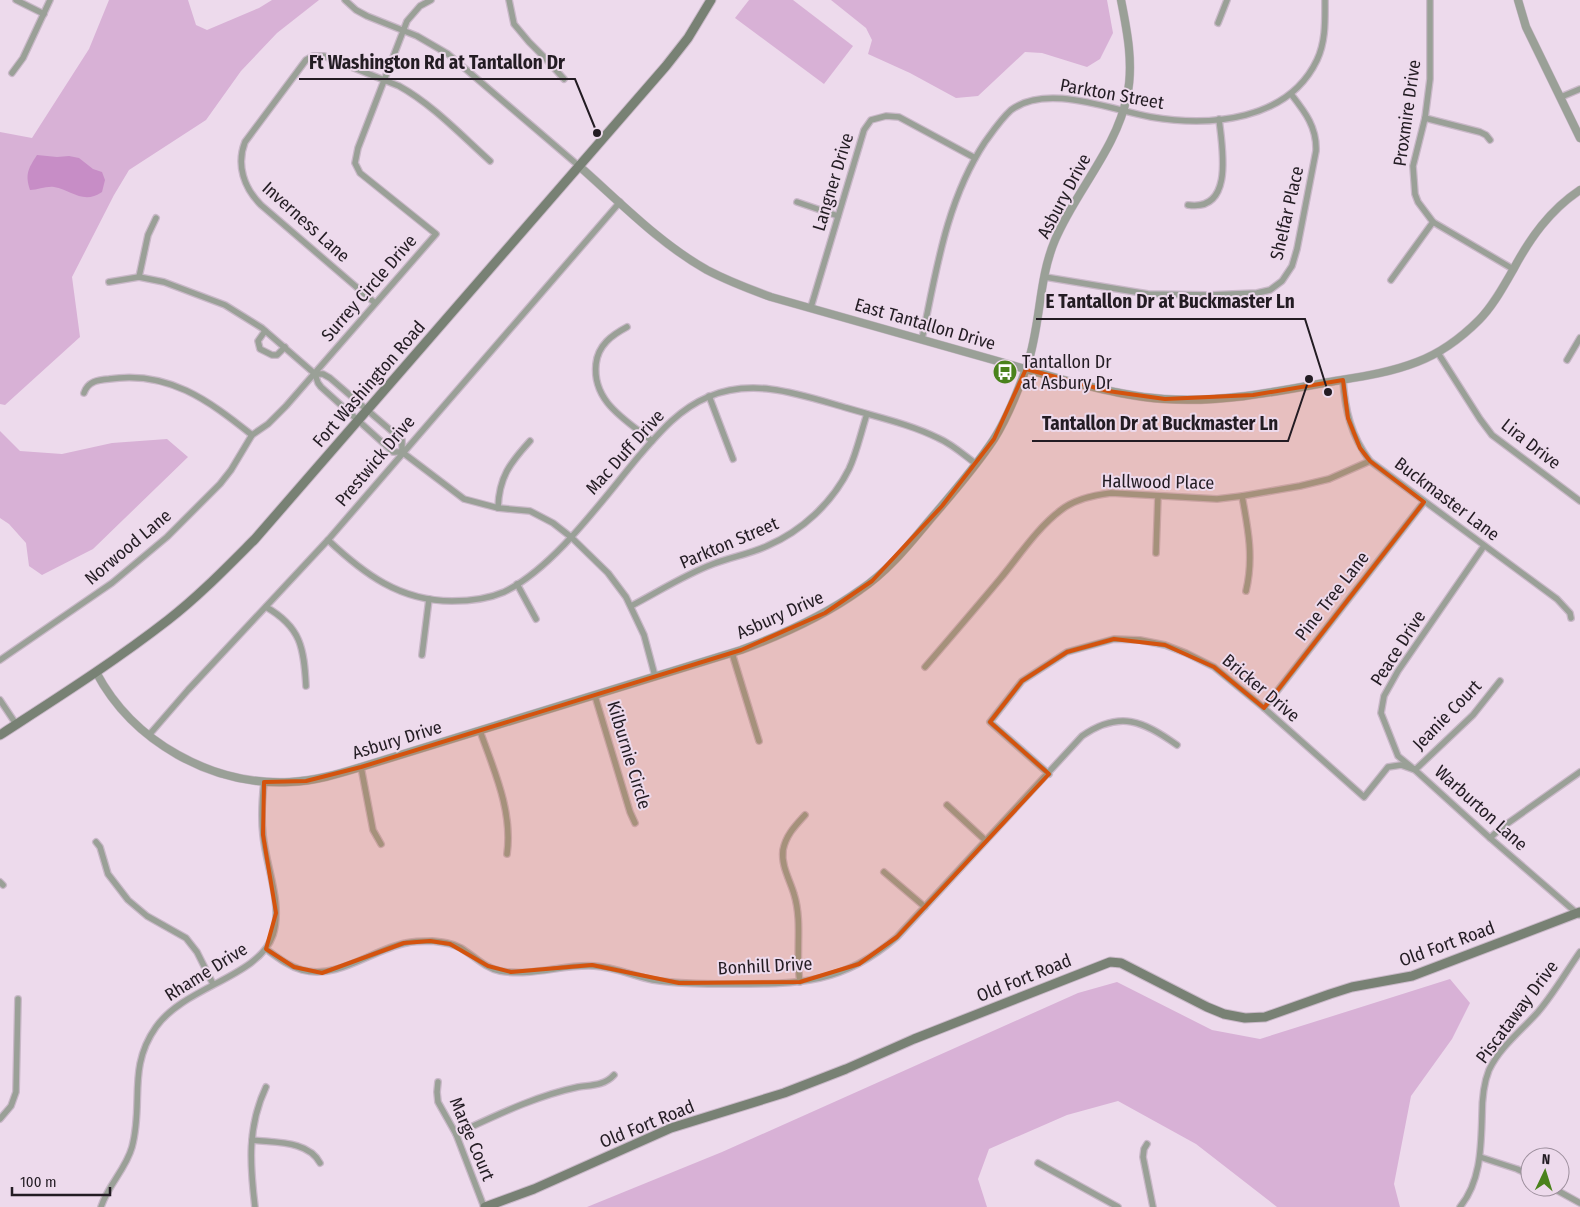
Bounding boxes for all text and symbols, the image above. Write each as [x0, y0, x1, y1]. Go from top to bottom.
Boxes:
callout: Ft Washington Rd at Tantallon Dr [299, 45, 575, 79]
text: Ft Washington Rd at Tantallon Dr [309, 51, 566, 74]
street label: Proxmire Drive [1389, 58, 1425, 168]
street label: Parkton Street [1058, 74, 1166, 114]
street label: Langner Drive [808, 130, 858, 234]
street label: Asbury Drive [1033, 150, 1096, 242]
street label: Shelfar Place [1266, 164, 1308, 262]
street label: Inverness Lane [258, 177, 354, 267]
street label: Surrey Circle Drive [317, 230, 422, 346]
callout: E Tantallon Dr at Buckmaster Ln [1036, 285, 1305, 319]
text: E Tantallon Dr at Buckmaster Ln [1045, 290, 1295, 313]
street label: East Tantallon Drive [852, 293, 998, 355]
street label: Fort Washington Road [308, 316, 430, 452]
place label: Tantallon Dr at Asbury Dr [1022, 351, 1113, 394]
bus stop icon: Tantallon Dr at Asbury Dr [992, 359, 1018, 385]
street label: Mac Duff Drive [581, 405, 669, 499]
callout: Tantallon Dr at Buckmaster Ln [1032, 407, 1288, 441]
street label: Prestwick Drive [331, 411, 420, 511]
text: Tantallon Dr at Buckmaster Ln [1042, 412, 1278, 435]
street label: Lira Drive [1497, 414, 1565, 474]
street label: Buckmaster Lane [1390, 452, 1504, 546]
street label: Hallwood Place [1101, 470, 1215, 494]
street label: Norwood Lane [80, 504, 176, 590]
street label: Parkton Street [676, 512, 782, 574]
street label: Pine Tree Lane [1290, 547, 1374, 645]
street label: Asbury Drive [733, 586, 827, 644]
street label: Peace Drive [1366, 606, 1430, 690]
street label: Bricker Drive [1218, 649, 1304, 727]
street label: Jeanie Court [1408, 675, 1486, 755]
street label: Kilburnie Circle [602, 698, 656, 812]
street label: Asbury Drive [349, 716, 445, 764]
street label: Warburton Lane [1430, 761, 1532, 855]
street label: Old Fort Road [1396, 917, 1498, 971]
street label: Rhame Drive [161, 938, 251, 1006]
street label: Old Fort Road [973, 949, 1075, 1007]
street label: Bonhill Drive [717, 953, 813, 979]
street label: Piscataway Drive [1471, 956, 1563, 1068]
street label: Marge Court [445, 1094, 500, 1184]
street label: Old Fort Road [596, 1095, 698, 1153]
north arrow [1520, 1147, 1570, 1197]
text: N [1541, 1151, 1551, 1168]
scale bar [12, 1164, 110, 1196]
text: 100 m [20, 1173, 57, 1191]

